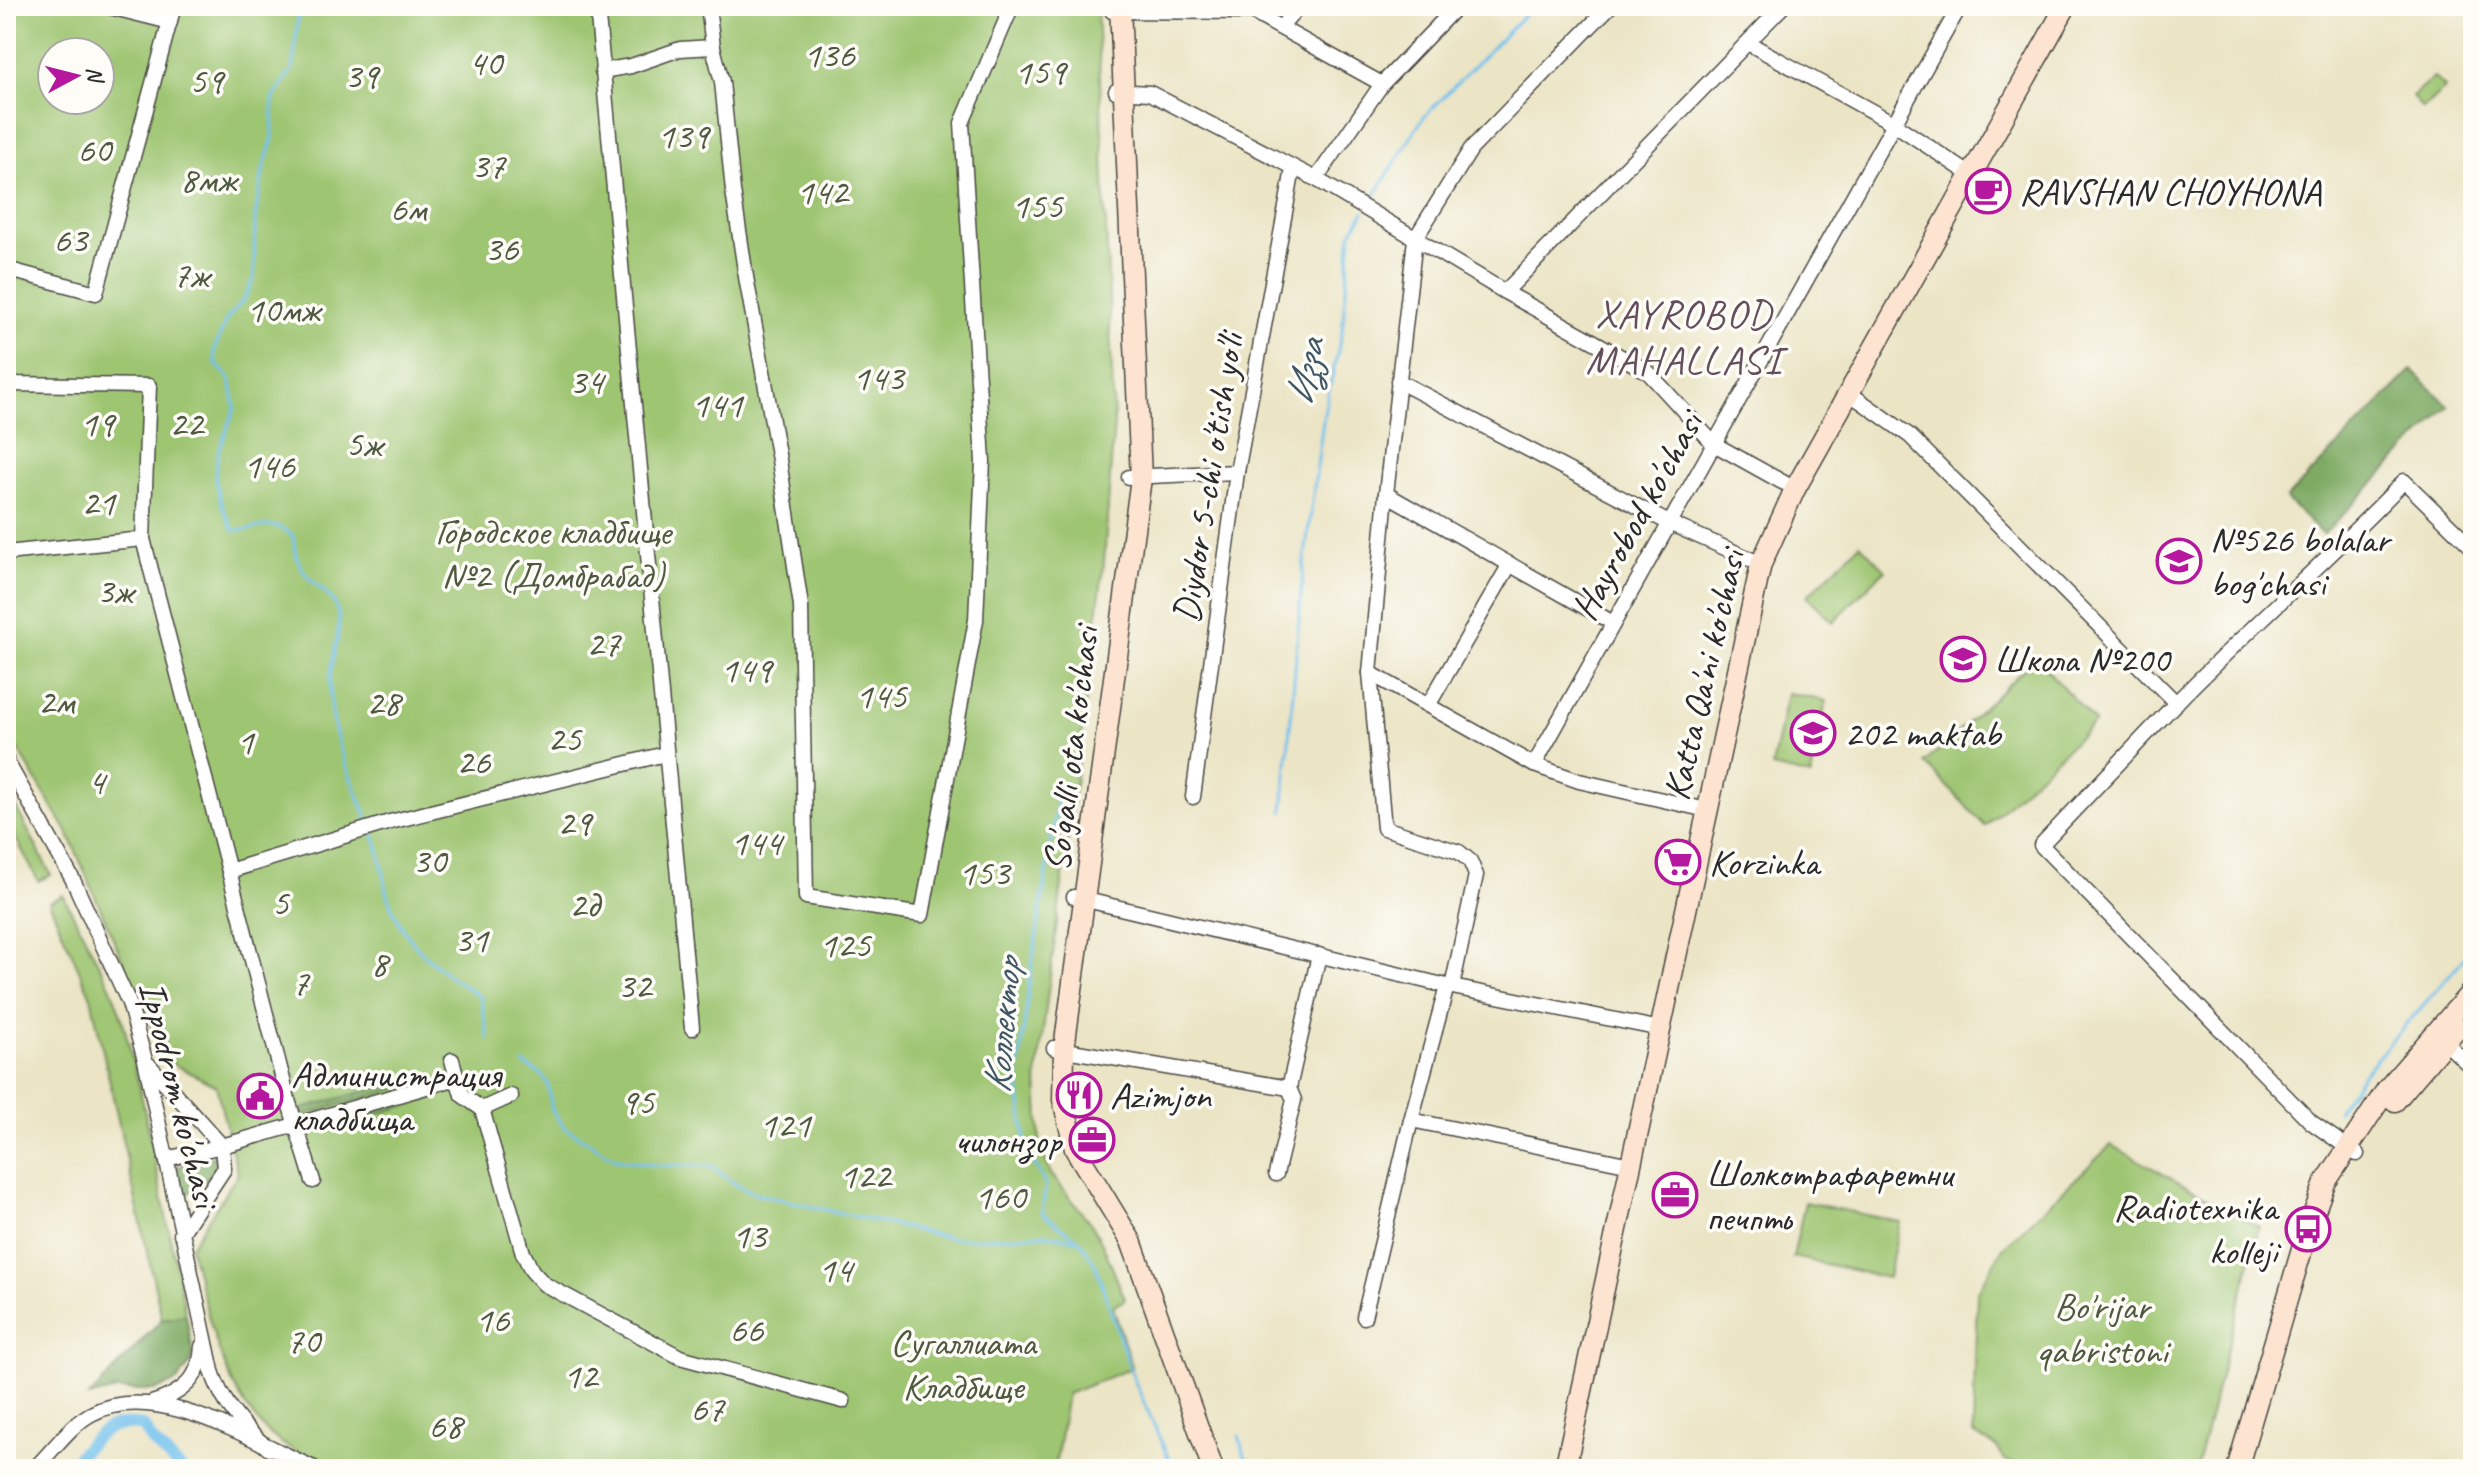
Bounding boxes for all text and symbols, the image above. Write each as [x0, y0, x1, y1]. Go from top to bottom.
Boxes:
park label: 136 [803, 31, 857, 78]
north arrow [36, 36, 116, 116]
park label: 40 [468, 39, 505, 86]
park label: 159 [1014, 48, 1069, 95]
park label: 39 [344, 52, 381, 99]
park label: 59 [189, 57, 226, 104]
text: N [80, 65, 110, 86]
park label: 139 [657, 112, 712, 159]
park label: 60 [77, 126, 114, 173]
park label: 37 [471, 142, 507, 189]
park label: 8мж [180, 156, 240, 203]
cafe icon: RAVSHAN CHOYHONA [1964, 167, 2012, 215]
park label: 142 [796, 168, 851, 215]
place label: RAVSHAN CHOYHONA [2019, 168, 2322, 215]
park label: 155 [1011, 182, 1065, 229]
park label: 6м [390, 185, 429, 232]
park label: 63 [53, 216, 90, 263]
park label: 36 [484, 225, 520, 272]
park label: 7ж [172, 251, 213, 298]
park label: 10мж [246, 286, 323, 333]
district label: XAYROBOD MAHALLASI [1586, 289, 1789, 385]
street label: Diydor 5-chi o'tish yo'li [1162, 326, 1255, 626]
water label: Изза [1274, 331, 1337, 409]
park label: 143 [852, 354, 907, 401]
park label: 34 [569, 358, 607, 405]
park label: 141 [691, 381, 745, 428]
park label: 19 [80, 400, 117, 447]
park label: 22 [169, 400, 206, 447]
street label: Hayrobod ko'chasi [1561, 400, 1715, 628]
park label: 5ж [345, 420, 386, 467]
park label: 146 [243, 442, 297, 489]
park label: 21 [81, 479, 117, 526]
park label: Городское кладбище №2 (Домбрабад) [435, 508, 674, 599]
place label: №526 bolalar bog'chasi [2210, 516, 2393, 607]
school or university icon: №526 bolalar bog'chasi [2155, 537, 2203, 585]
street label: Katta Qa'ni ko'chasi [1652, 542, 1756, 804]
park label: 3ж [96, 567, 137, 614]
park label: 27 [586, 620, 622, 667]
street label: So'galli ota ko'chasi [1033, 620, 1110, 874]
school or university icon: Школа №200 [1939, 635, 1987, 683]
place label: Школа №200 [1994, 636, 2173, 683]
park label: 149 [720, 646, 775, 693]
park label: 145 [855, 672, 909, 719]
park label: 2м [38, 678, 77, 725]
park label: 28 [366, 679, 404, 726]
school or university icon: 202 maktab [1789, 709, 1837, 757]
place label: 202 maktab [1844, 710, 2003, 757]
park label: 25 [547, 715, 583, 762]
park label: 1 [236, 718, 255, 765]
park label: 26 [456, 738, 492, 785]
park label: 4 [87, 758, 108, 805]
park label: 29 [557, 799, 594, 846]
park label: 144 [730, 819, 786, 866]
park label: 30 [412, 837, 449, 884]
supermarket icon: Korzinka [1654, 838, 1702, 886]
place label: Korzinka [1709, 839, 1822, 886]
park label: 153 [958, 849, 1013, 896]
park label: 5 [271, 879, 290, 926]
park label: 2д [569, 881, 603, 928]
park label: 31 [454, 916, 490, 963]
park label: 125 [819, 921, 873, 968]
park label: 8 [370, 940, 391, 987]
water label: Коллектор [971, 951, 1033, 1095]
park label: 7 [291, 959, 310, 1006]
park label: 32 [617, 962, 654, 1009]
street label: Ippodrom ko'chasi [128, 976, 231, 1216]
place label: Администрация кладбища [291, 1051, 504, 1142]
restaurant icon: Azimjon [1055, 1071, 1103, 1119]
public building icon: Администрация кладбища [236, 1072, 284, 1120]
place label: Azimjon [1110, 1072, 1213, 1119]
park label: 95 [620, 1078, 656, 1125]
park label: 121 [759, 1101, 813, 1148]
office icon: чилонзор [1068, 1116, 1116, 1164]
place label: чилонзор [955, 1117, 1064, 1164]
place label: Шолкотрафаретни печпть [1706, 1150, 1956, 1241]
park label: 122 [839, 1152, 894, 1199]
office icon: Шолкотрафаретни печпть [1651, 1171, 1699, 1219]
park label: 160 [974, 1173, 1029, 1220]
place label: Radiotexnika kolleji [2113, 1184, 2282, 1275]
bus stop icon: Radiotexnika kolleji [2284, 1205, 2332, 1253]
park label: 13 [732, 1212, 769, 1259]
park label: 14 [818, 1246, 856, 1293]
park label: Bo'rijar qabristoni [2036, 1283, 2172, 1374]
park label: 16 [475, 1296, 511, 1343]
park label: 66 [729, 1306, 765, 1353]
park label: 70 [286, 1317, 323, 1364]
park label: Сугаллиата Кладбище [890, 1319, 1038, 1410]
park label: 12 [563, 1352, 600, 1399]
park label: 67 [690, 1385, 726, 1432]
park label: 68 [428, 1402, 466, 1449]

